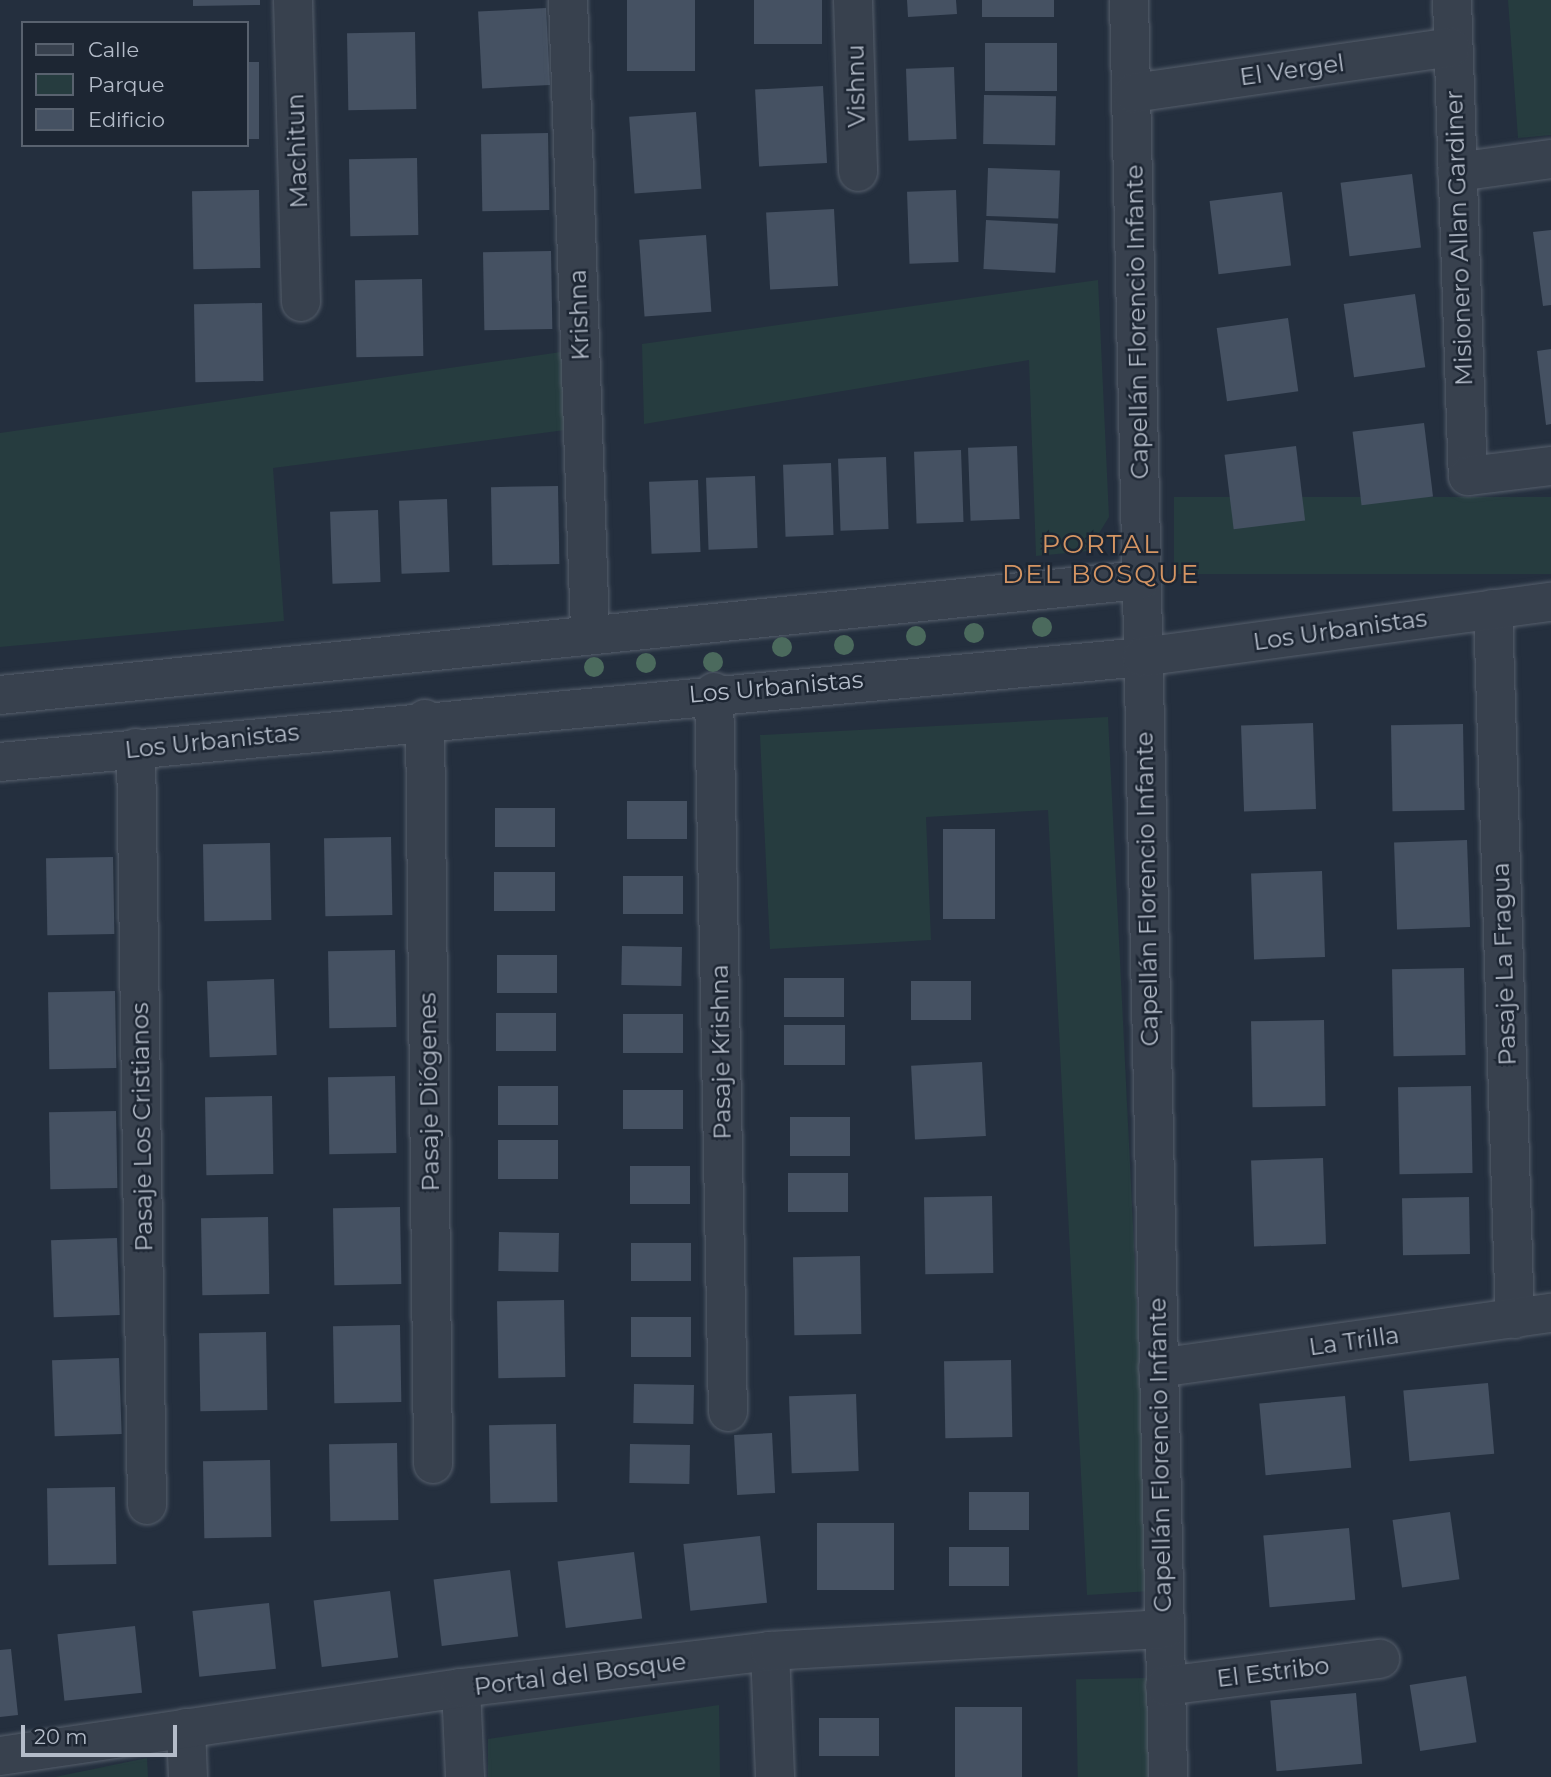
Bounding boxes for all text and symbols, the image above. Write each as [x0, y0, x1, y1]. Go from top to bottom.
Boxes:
legend [21, 21, 248, 147]
text: Calle [88, 37, 139, 62]
street label: Vishnu [841, 44, 871, 128]
street label: El Vergel [1238, 48, 1346, 92]
text: Parque [88, 72, 164, 97]
street label: Misionero Allan Gardiner [1439, 90, 1479, 386]
street label: Machitun [281, 93, 313, 209]
text: Edificio [88, 107, 165, 132]
street label: Capellán Florencio Infante [1120, 164, 1154, 480]
street label: Krishna [563, 269, 595, 361]
district label: PORTAL DEL BOSQUE [1003, 529, 1199, 590]
street label: Los Urbanistas [1251, 604, 1429, 656]
street label: Los Urbanistas [687, 665, 865, 709]
street label: Los Urbanistas [123, 718, 301, 764]
street label: Capellán Florencio Infante [1130, 731, 1164, 1047]
street label: Pasaje La Fragua [1486, 862, 1522, 1066]
street label: Pasaje Krishna [705, 964, 737, 1140]
street label: Pasaje Diógenes [413, 992, 445, 1192]
street label: Pasaje Los Cristianos [125, 1002, 159, 1252]
street label: Capellán Florencio Infante [1143, 1297, 1177, 1613]
street label: La Trilla [1307, 1320, 1401, 1362]
street label: Portal del Bosque [472, 1647, 688, 1701]
street label: El Estribo [1215, 1651, 1331, 1693]
scale bar [24, 1710, 180, 1754]
text: 20 m [34, 1724, 88, 1749]

